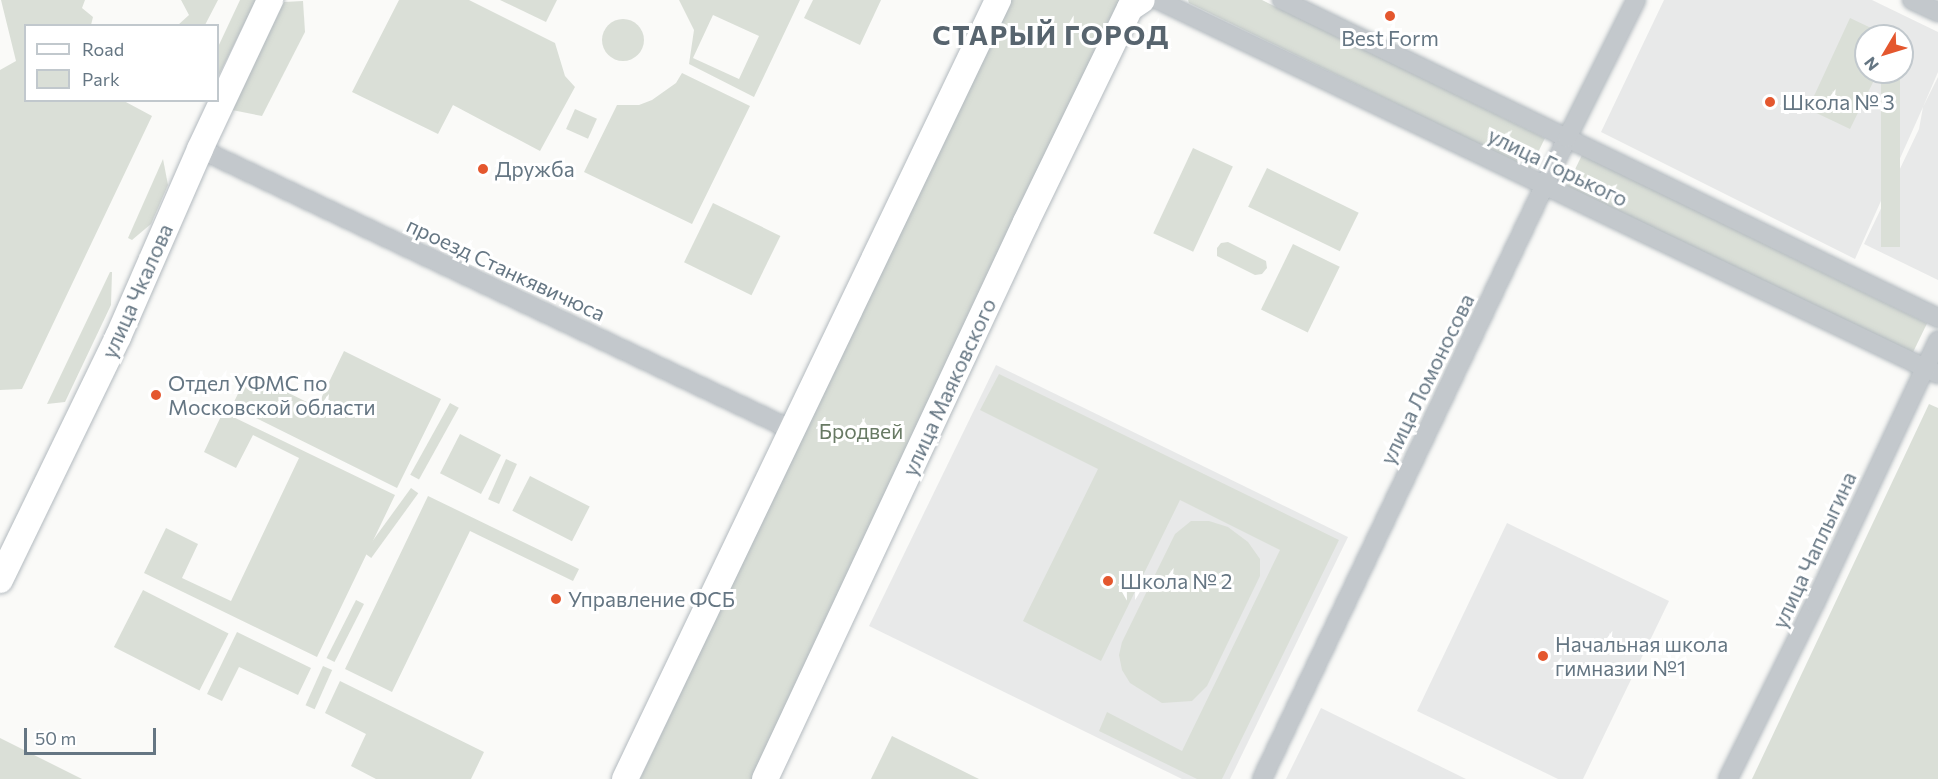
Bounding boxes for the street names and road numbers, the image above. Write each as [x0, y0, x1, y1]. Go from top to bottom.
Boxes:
street label: улица Горького [1484, 122, 1632, 212]
street label: проезд Станкявичюса [403, 212, 609, 326]
street label: улица Чкалова [96, 220, 178, 362]
street label: улица Ломоносова [1375, 290, 1479, 468]
street label: улица Маяковского [897, 294, 1001, 480]
street label: улица Чаплыгина [1767, 468, 1861, 632]

